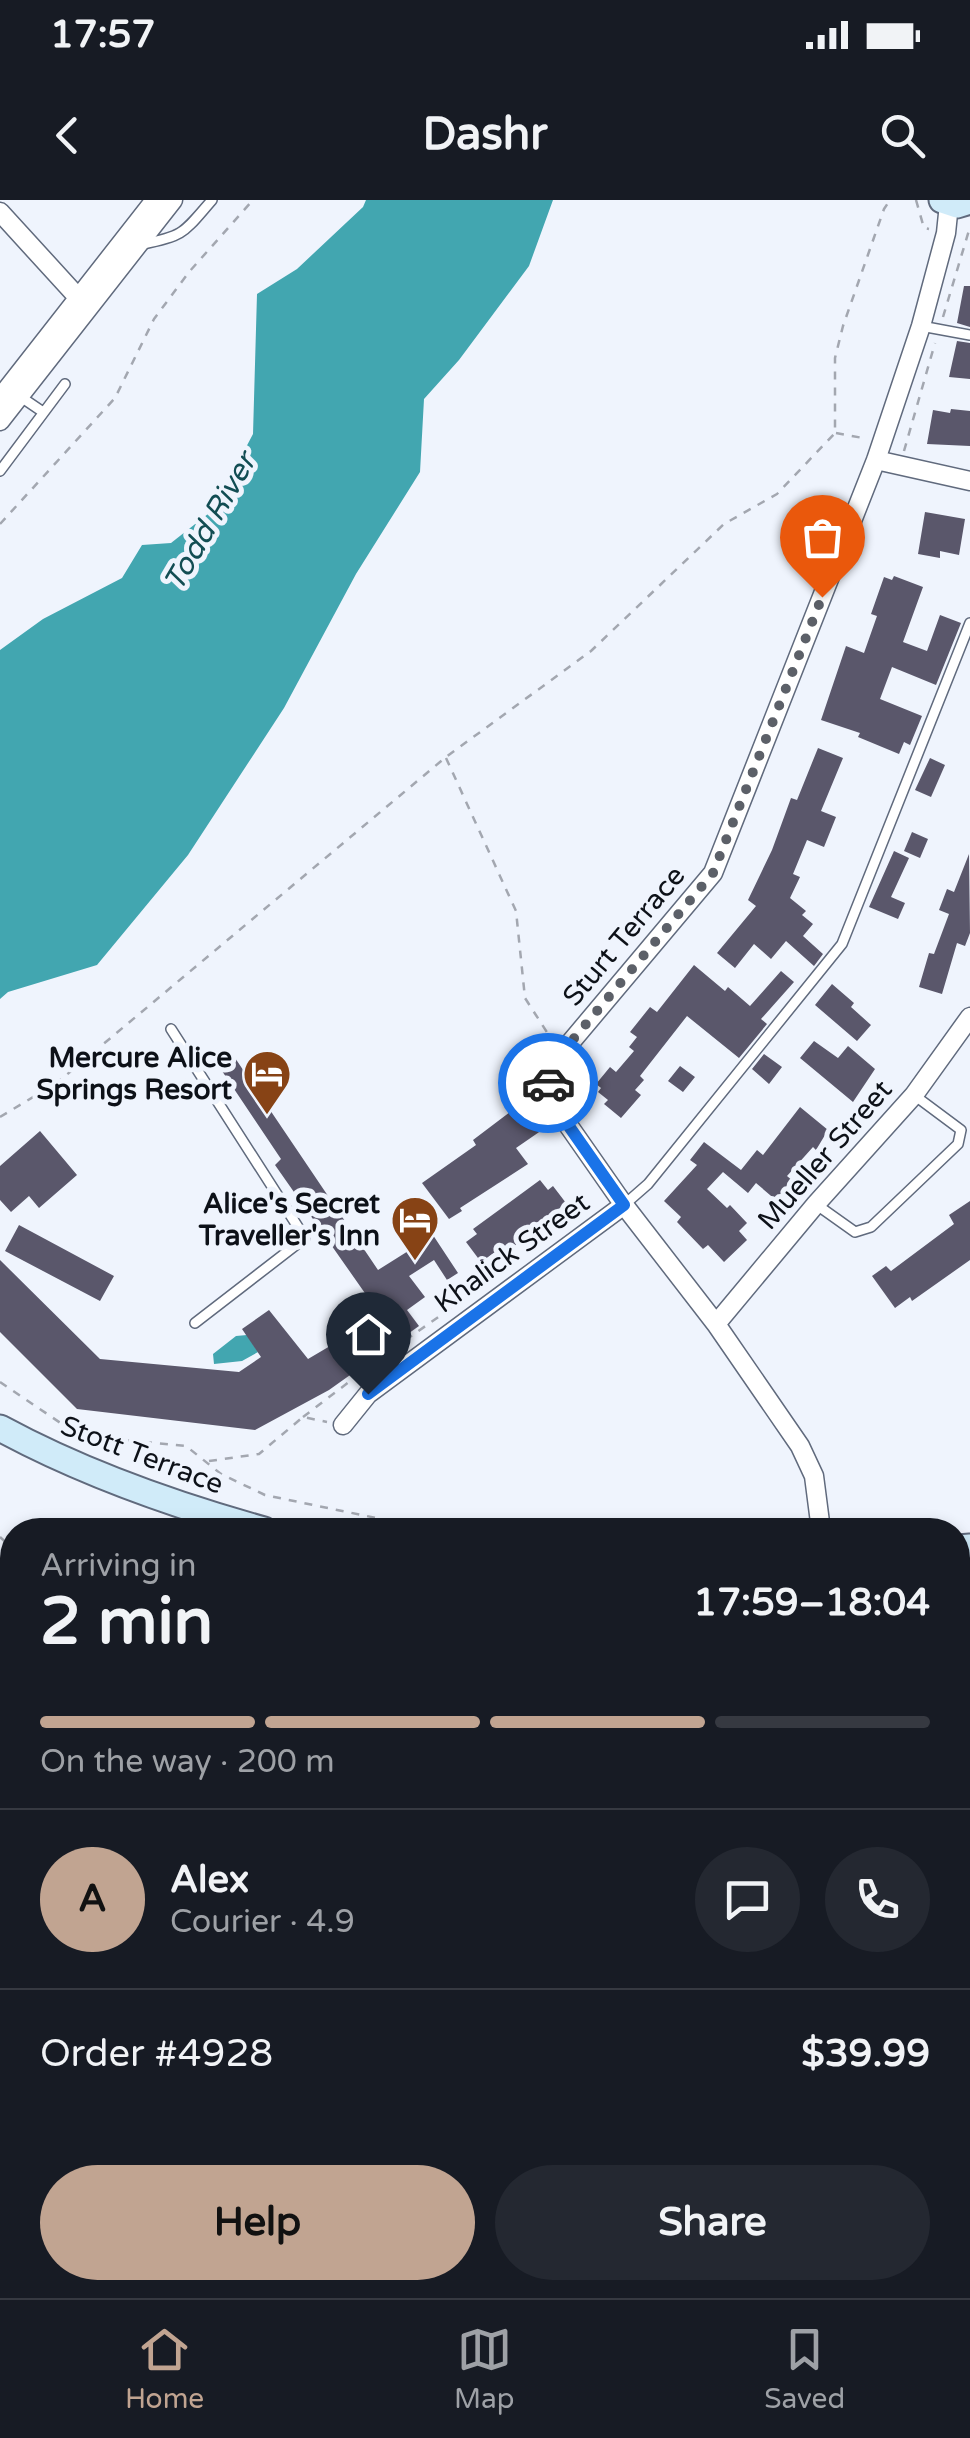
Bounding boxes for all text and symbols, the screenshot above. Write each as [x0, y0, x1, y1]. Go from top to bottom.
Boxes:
text: 17:57 [50, 12, 155, 58]
icon: back [40, 108, 95, 163]
text: Dashr [423, 108, 547, 162]
icon: search [875, 108, 930, 163]
water label: Todd River [156, 443, 266, 598]
pin [780, 495, 865, 598]
icon: bag [795, 510, 850, 565]
street label: Sturt Terrace [556, 859, 692, 1013]
courier [498, 1033, 598, 1133]
place label: Mercure Alice Springs Resort [37, 1041, 232, 1107]
hotel icon: Mercure Alice Springs Resort [241, 1048, 293, 1116]
icon: car [521, 1056, 576, 1111]
street label: Mueller Street [751, 1073, 900, 1237]
street label: Khalick Street [428, 1185, 596, 1321]
place label: Alice's Secret Traveller's Inn [198, 1187, 380, 1253]
hotel icon: Alice's Secret Traveller's Inn [389, 1194, 441, 1262]
pin [326, 1292, 411, 1395]
icon: home [341, 1307, 396, 1362]
street label: Stott Terrace [56, 1408, 228, 1502]
text: Arriving in [40, 1547, 197, 1585]
text: 17:59–18:04 [693, 1580, 930, 1626]
text: 2 min [40, 1583, 213, 1662]
text: On the way · 200 m [40, 1743, 335, 1781]
button: chat [695, 1847, 800, 1952]
button: phone [825, 1847, 930, 1952]
text: Alex [170, 1857, 249, 1903]
text: A [78, 1876, 107, 1922]
text: Courier · 4.9 [170, 1903, 355, 1941]
text: Order #4928 [40, 2031, 273, 2077]
text: $39.99 [801, 2031, 930, 2077]
button: Help [40, 2165, 475, 2280]
button: Share [495, 2165, 930, 2280]
tab: Home [125, 2322, 204, 2416]
tab: Map [454, 2322, 514, 2416]
tab: Saved [764, 2322, 845, 2416]

